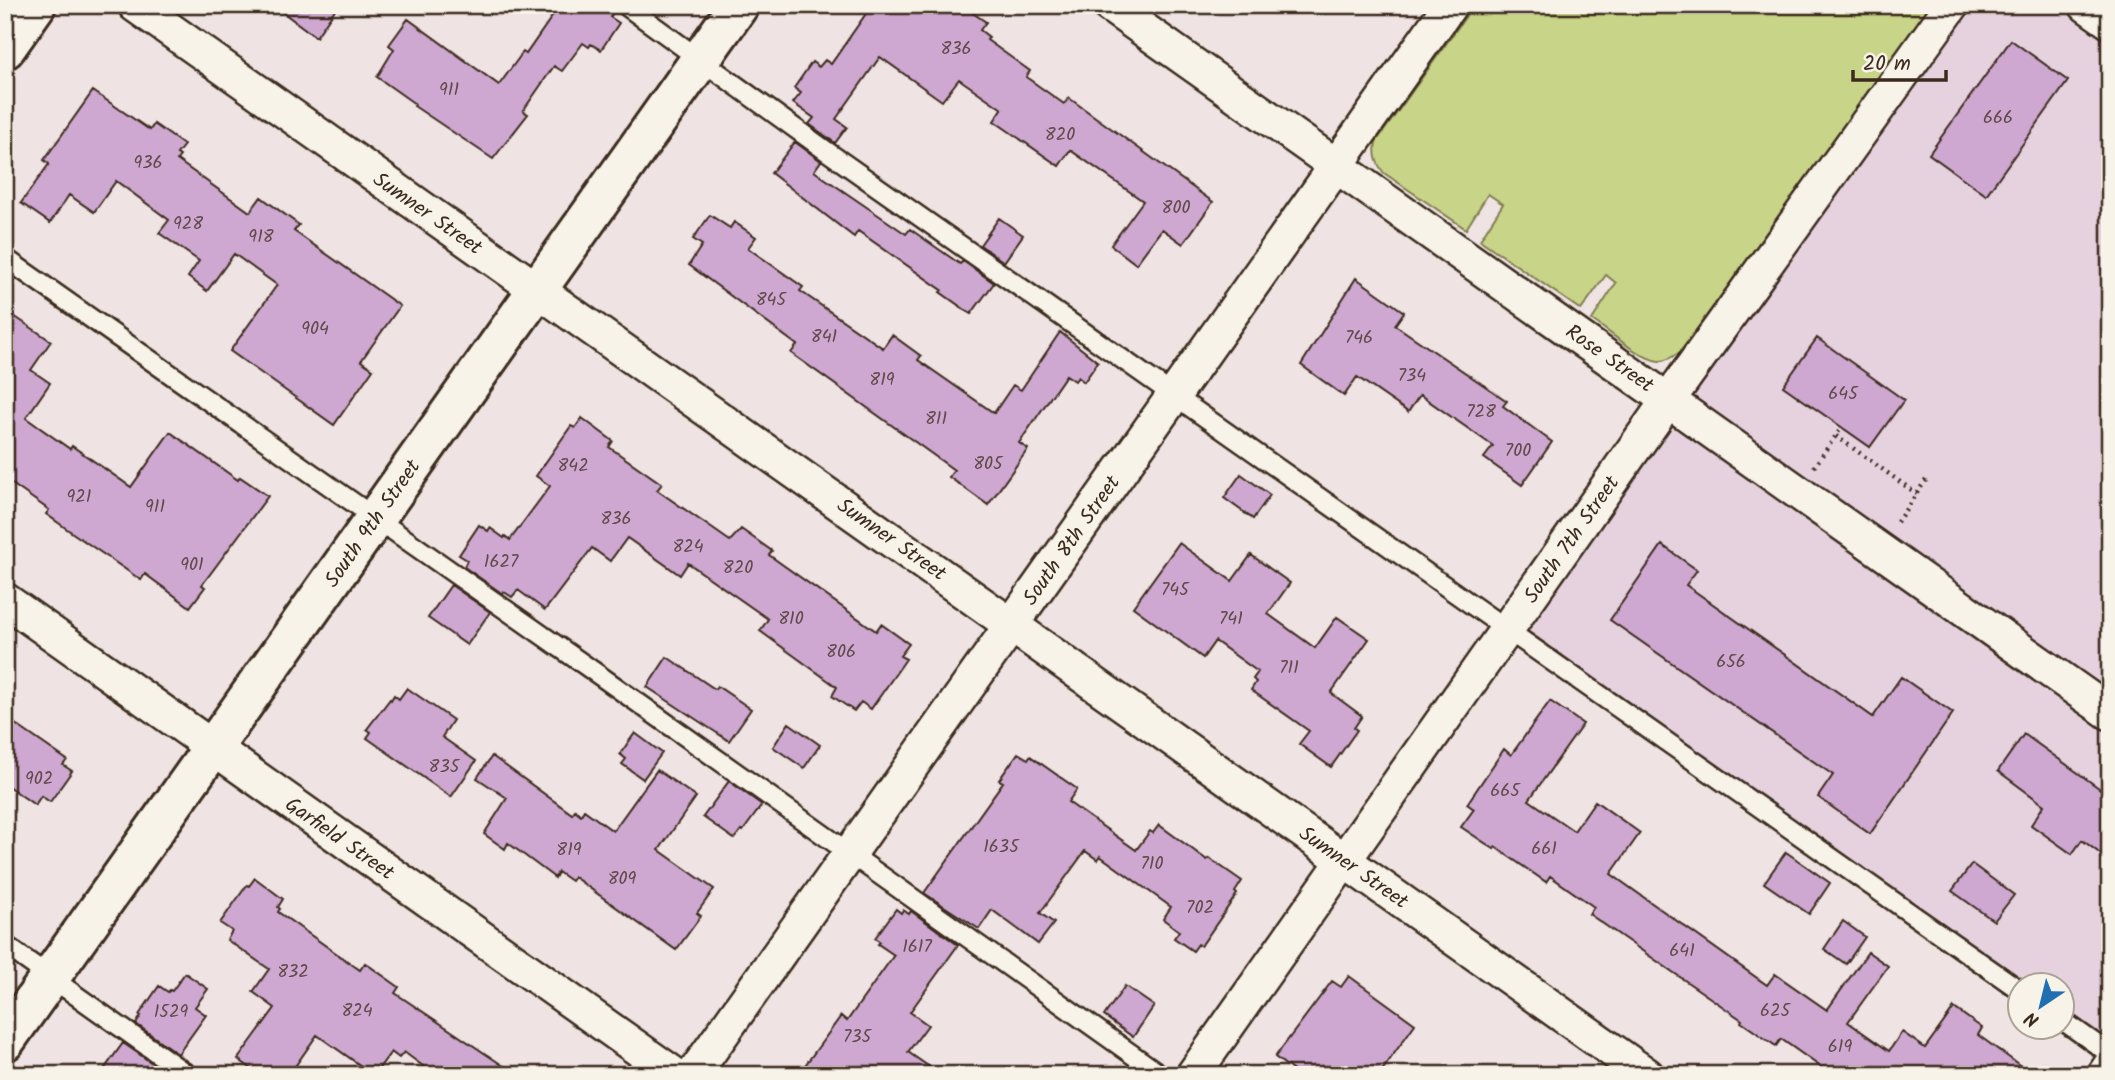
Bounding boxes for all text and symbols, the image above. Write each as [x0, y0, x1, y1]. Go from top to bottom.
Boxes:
house number: 836 [940, 35, 972, 64]
scale bar [1853, 38, 1945, 82]
text: 20 m [1863, 48, 1911, 81]
house number: 911 [439, 76, 459, 105]
house number: 666 [1983, 104, 2013, 133]
house number: 820 [1045, 121, 1075, 150]
house number: 936 [133, 149, 163, 178]
street label: Sumner Street [366, 164, 489, 265]
house number: 800 [1162, 194, 1190, 223]
house number: 928 [173, 210, 203, 239]
house number: 918 [248, 223, 274, 252]
house number: 845 [756, 286, 788, 315]
house number: 904 [301, 315, 329, 344]
street label: Rose Street [1558, 317, 1661, 402]
house number: 841 [811, 323, 837, 352]
house number: 746 [1345, 324, 1373, 353]
house number: 734 [1398, 362, 1426, 391]
house number: 819 [869, 366, 895, 395]
house number: 645 [1828, 380, 1859, 409]
house number: 728 [1466, 398, 1496, 427]
house number: 811 [925, 405, 947, 434]
house number: 700 [1505, 437, 1531, 466]
house number: 805 [973, 450, 1004, 479]
street label: South 9th Street [317, 452, 430, 595]
house number: 842 [557, 452, 589, 481]
street label: South 8th Street [1015, 468, 1130, 613]
street label: South 7th Street [1516, 469, 1629, 610]
house number: 921 [67, 483, 91, 512]
street label: Sumner Street [830, 490, 953, 591]
house number: 911 [145, 493, 165, 522]
house number: 836 [600, 505, 632, 534]
house number: 824 [672, 533, 704, 562]
house number: 1627 [484, 548, 519, 577]
house number: 901 [180, 551, 204, 580]
house number: 820 [723, 554, 753, 583]
house number: 745 [1161, 576, 1190, 605]
house number: 810 [778, 605, 804, 634]
house number: 741 [1219, 605, 1243, 634]
house number: 806 [826, 638, 856, 667]
house number: 656 [1716, 648, 1746, 677]
house number: 711 [1279, 654, 1299, 683]
house number: 835 [429, 753, 461, 782]
house number: 902 [25, 765, 53, 794]
house number: 665 [1490, 777, 1521, 806]
street label: Garfield Street [277, 789, 402, 890]
street label: Sumner Street [1292, 818, 1415, 919]
house number: 1635 [983, 833, 1020, 862]
house number: 661 [1531, 835, 1557, 864]
house number: 819 [556, 836, 582, 865]
house number: 710 [1141, 850, 1163, 879]
house number: 809 [608, 865, 637, 894]
house number: 702 [1186, 894, 1214, 923]
house number: 1617 [902, 933, 932, 962]
house number: 641 [1669, 937, 1695, 966]
house number: 832 [277, 958, 309, 987]
north arrow [2007, 972, 2076, 1042]
house number: 824 [341, 997, 373, 1026]
house number: 625 [1760, 997, 1791, 1026]
house number: 1529 [154, 998, 188, 1027]
text: N [2019, 1003, 2046, 1034]
house number: 735 [843, 1023, 872, 1052]
house number: 619 [1828, 1033, 1852, 1062]

